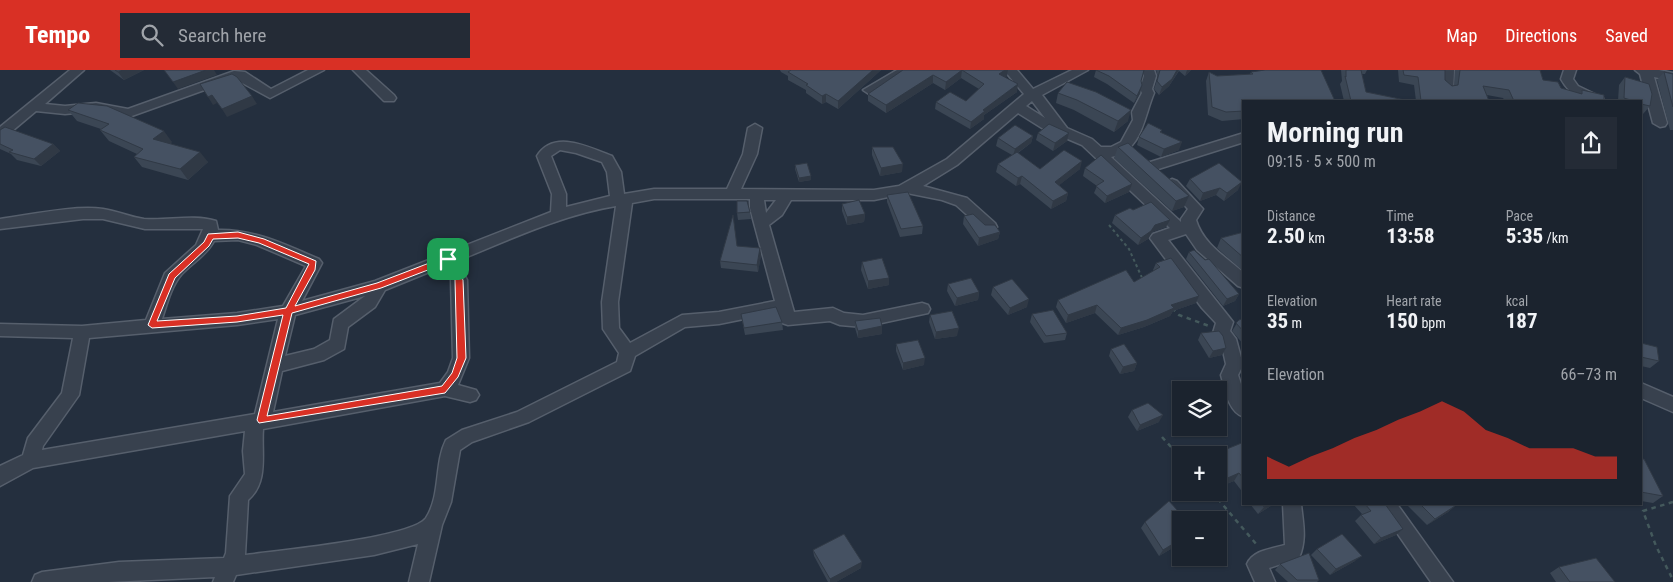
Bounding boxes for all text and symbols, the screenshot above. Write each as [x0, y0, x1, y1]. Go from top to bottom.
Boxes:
search box [120, 13, 470, 58]
text: Tempo [25, 21, 90, 49]
icon: search [138, 21, 166, 49]
text: Search here [178, 24, 266, 47]
text: Map [1446, 25, 1477, 46]
text: Directions [1505, 25, 1577, 46]
text: Saved [1605, 25, 1648, 46]
text: Morning run [1267, 116, 1403, 149]
button: share [1565, 117, 1617, 169]
text: 09:15 · 5 × 500 m [1267, 152, 1376, 171]
text: Distance [1267, 208, 1315, 224]
text: Time [1386, 208, 1414, 224]
text: Pace [1506, 208, 1533, 224]
text: 2.50 [1267, 224, 1305, 248]
text: 13:58 [1386, 224, 1435, 248]
text: 5:35 [1506, 224, 1543, 248]
text: km [1305, 230, 1325, 246]
text: /km [1543, 230, 1569, 246]
pin [427, 238, 469, 280]
icon: arrive [434, 245, 462, 273]
text: Elevation [1267, 293, 1317, 309]
text: Heart rate [1386, 293, 1442, 309]
text: kcal [1506, 293, 1528, 309]
text: 35 [1267, 309, 1288, 333]
text: 150 [1386, 309, 1418, 333]
text: 187 [1506, 309, 1538, 333]
text: m [1288, 315, 1302, 331]
text: bpm [1418, 315, 1446, 331]
text: Elevation [1267, 365, 1325, 384]
text: 66–73 m [1561, 365, 1617, 384]
map controls [1172, 381, 1227, 566]
button: layers [1172, 381, 1227, 436]
button: + [1172, 446, 1227, 501]
button: − [1172, 511, 1227, 566]

